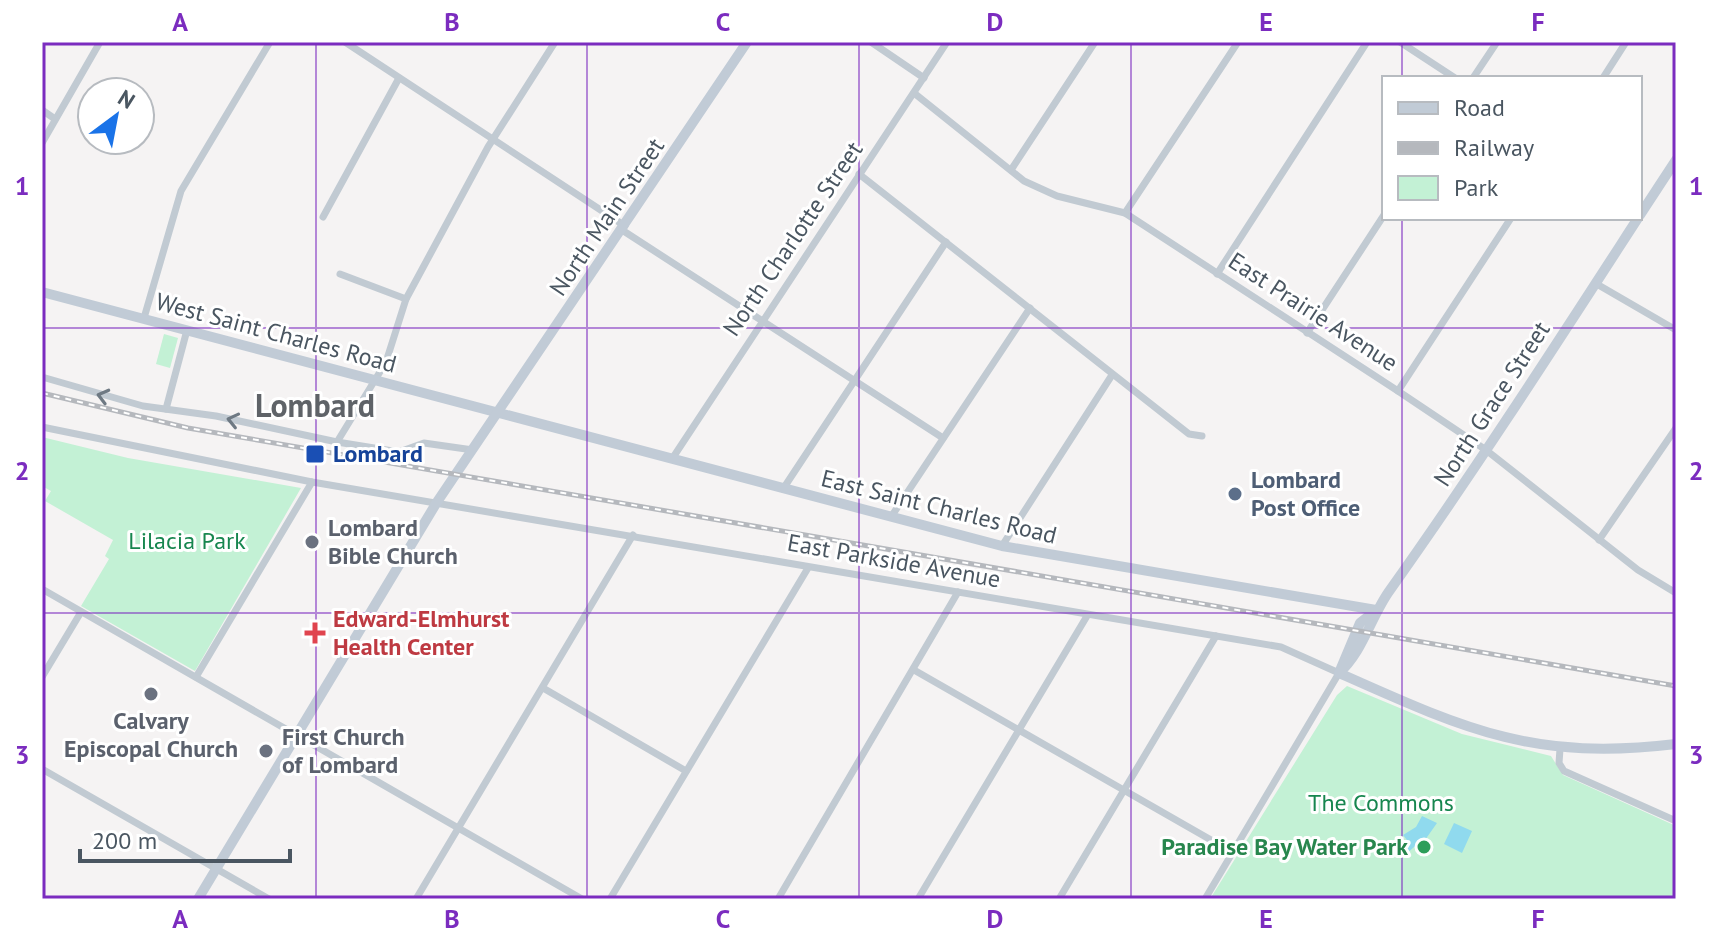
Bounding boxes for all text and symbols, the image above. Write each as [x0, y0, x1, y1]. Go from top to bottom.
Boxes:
text: A [172, 5, 188, 38]
text: B [444, 5, 460, 38]
text: C [716, 5, 730, 38]
text: D [987, 5, 1003, 38]
text: E [1259, 5, 1273, 38]
text: F [1531, 5, 1545, 38]
north arrow [76, 76, 156, 156]
legend [1382, 76, 1642, 220]
text: N [113, 83, 140, 115]
text: Road [1454, 92, 1505, 123]
street label: North Main Street [542, 132, 671, 302]
text: Railway [1454, 132, 1534, 163]
street label: North Charlotte Street [716, 135, 869, 342]
text: 1 [15, 169, 29, 202]
text: 1 [1689, 169, 1703, 202]
text: Park [1454, 172, 1499, 203]
street label: East Prairie Avenue [1223, 245, 1404, 378]
street label: West Saint Charles Road [152, 285, 400, 380]
street label: North Grace Street [1427, 315, 1556, 492]
district label: Lombard [255, 384, 375, 426]
one-way arrow [97, 389, 111, 405]
one-way arrow [227, 413, 241, 430]
place label: Lombard [333, 438, 423, 469]
marker: Lombard [304, 443, 326, 465]
text: 2 [15, 454, 29, 487]
text: 2 [1689, 454, 1703, 487]
street label: East Saint Charles Road [818, 462, 1060, 551]
place label: Lombard Post Office [1251, 464, 1360, 523]
marker: Lombard Post Office [1226, 485, 1244, 503]
place label: Lombard Bible Church [328, 512, 458, 571]
park label: Lilacia Park [128, 525, 246, 556]
street label: East Parkside Avenue [785, 527, 1003, 595]
marker: Lombard Bible Church [303, 533, 321, 551]
place label: Edward-Elmhurst Health Center [333, 603, 510, 662]
marker: Edward-Elmhurst Health Center [304, 622, 326, 644]
marker: Calvary Episcopal Church [142, 685, 160, 703]
place label: Calvary Episcopal Church [64, 705, 238, 764]
place label: First Church of Lombard [282, 721, 405, 780]
text: 3 [15, 738, 29, 771]
text: 3 [1689, 738, 1703, 771]
marker: First Church of Lombard [257, 742, 275, 760]
park label: The Commons [1308, 787, 1454, 818]
scale bar [80, 813, 290, 863]
text: 200 m [92, 825, 157, 856]
place label: Paradise Bay Water Park [1161, 831, 1408, 862]
marker: Paradise Bay Water Park [1415, 838, 1433, 856]
text: A [172, 902, 188, 935]
text: B [444, 902, 460, 935]
text: C [716, 902, 730, 935]
text: D [987, 902, 1003, 935]
text: E [1259, 902, 1273, 935]
text: F [1531, 902, 1545, 935]

